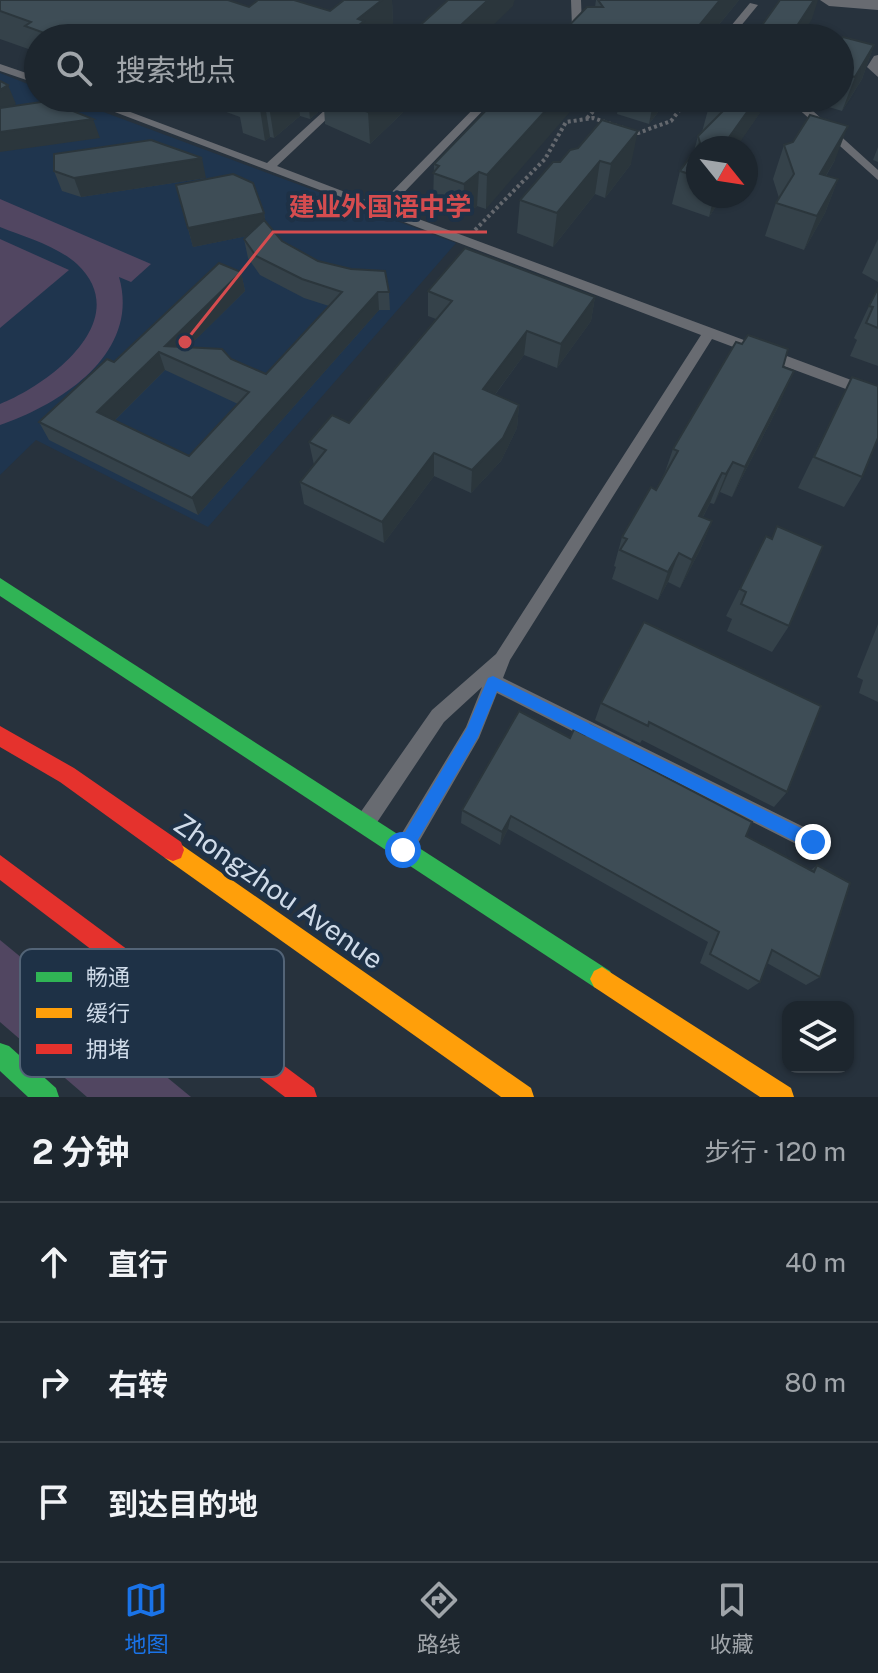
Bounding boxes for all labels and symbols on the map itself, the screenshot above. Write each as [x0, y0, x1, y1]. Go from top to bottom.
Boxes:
north arrow [686, 136, 758, 208]
callout: 建业外国语中学 [273, 182, 487, 232]
text: 建业外国语中学 [289, 191, 471, 222]
street label: Zhongzhou Avenue [168, 806, 390, 976]
route end [795, 824, 831, 860]
route start [385, 832, 421, 868]
legend [20, 949, 284, 1077]
text: 畅通 [86, 964, 130, 990]
text: 缓行 [86, 1000, 130, 1026]
text: 拥堵 [86, 1036, 130, 1062]

